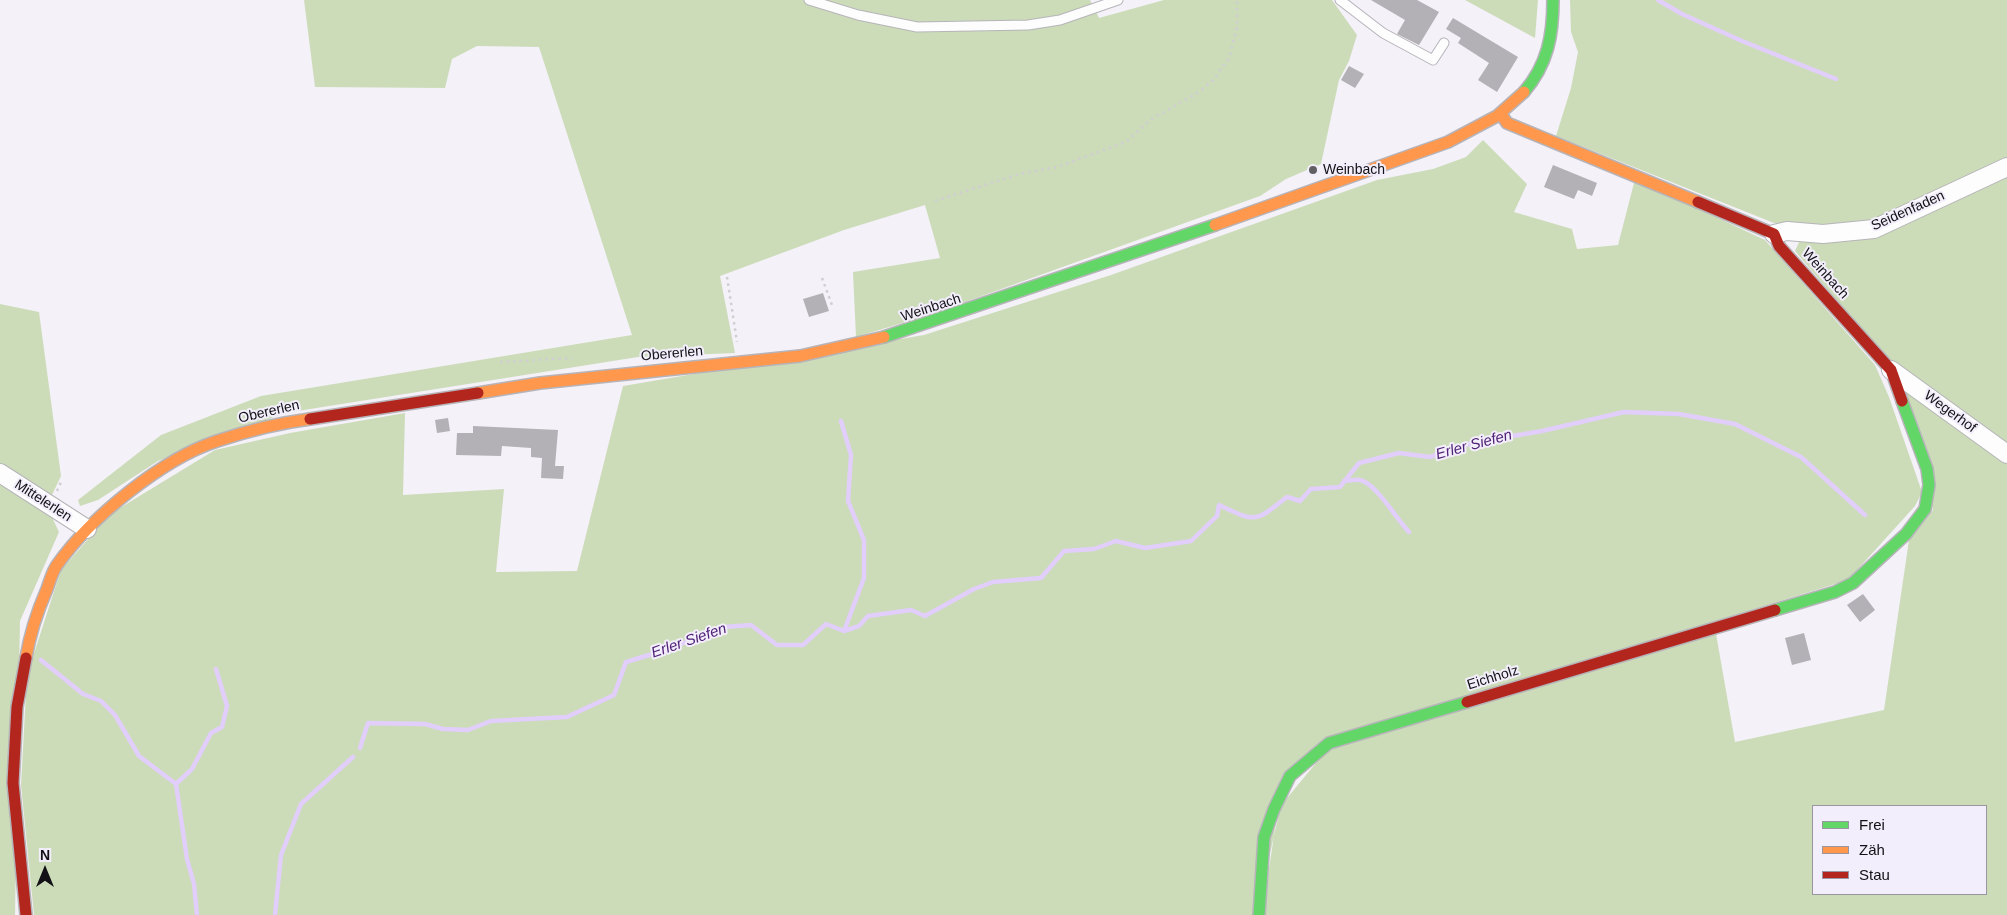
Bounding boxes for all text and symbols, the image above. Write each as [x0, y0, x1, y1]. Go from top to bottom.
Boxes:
place label: Weinbach [1323, 162, 1385, 178]
marker: Weinbach [1307, 164, 1319, 176]
street label: Seidenfaden [1869, 187, 1947, 235]
street label: Weinbach [1798, 245, 1852, 303]
street label: Weinbach [899, 290, 963, 326]
street label: Obererlen [640, 343, 704, 365]
street label: Wegerhof [1921, 387, 1979, 437]
street label: Obererlen [237, 397, 301, 427]
water label: Erler Siefen [1434, 426, 1514, 464]
street label: Mittelerlen [11, 476, 75, 526]
water label: Erler Siefen [649, 620, 729, 662]
street label: Eichholz [1465, 662, 1521, 694]
legend [1812, 805, 1987, 895]
text: Frei [1859, 816, 1885, 833]
text: Zäh [1859, 841, 1885, 858]
north arrow [20, 845, 70, 895]
text: N [40, 847, 50, 863]
text: Stau [1859, 866, 1890, 883]

